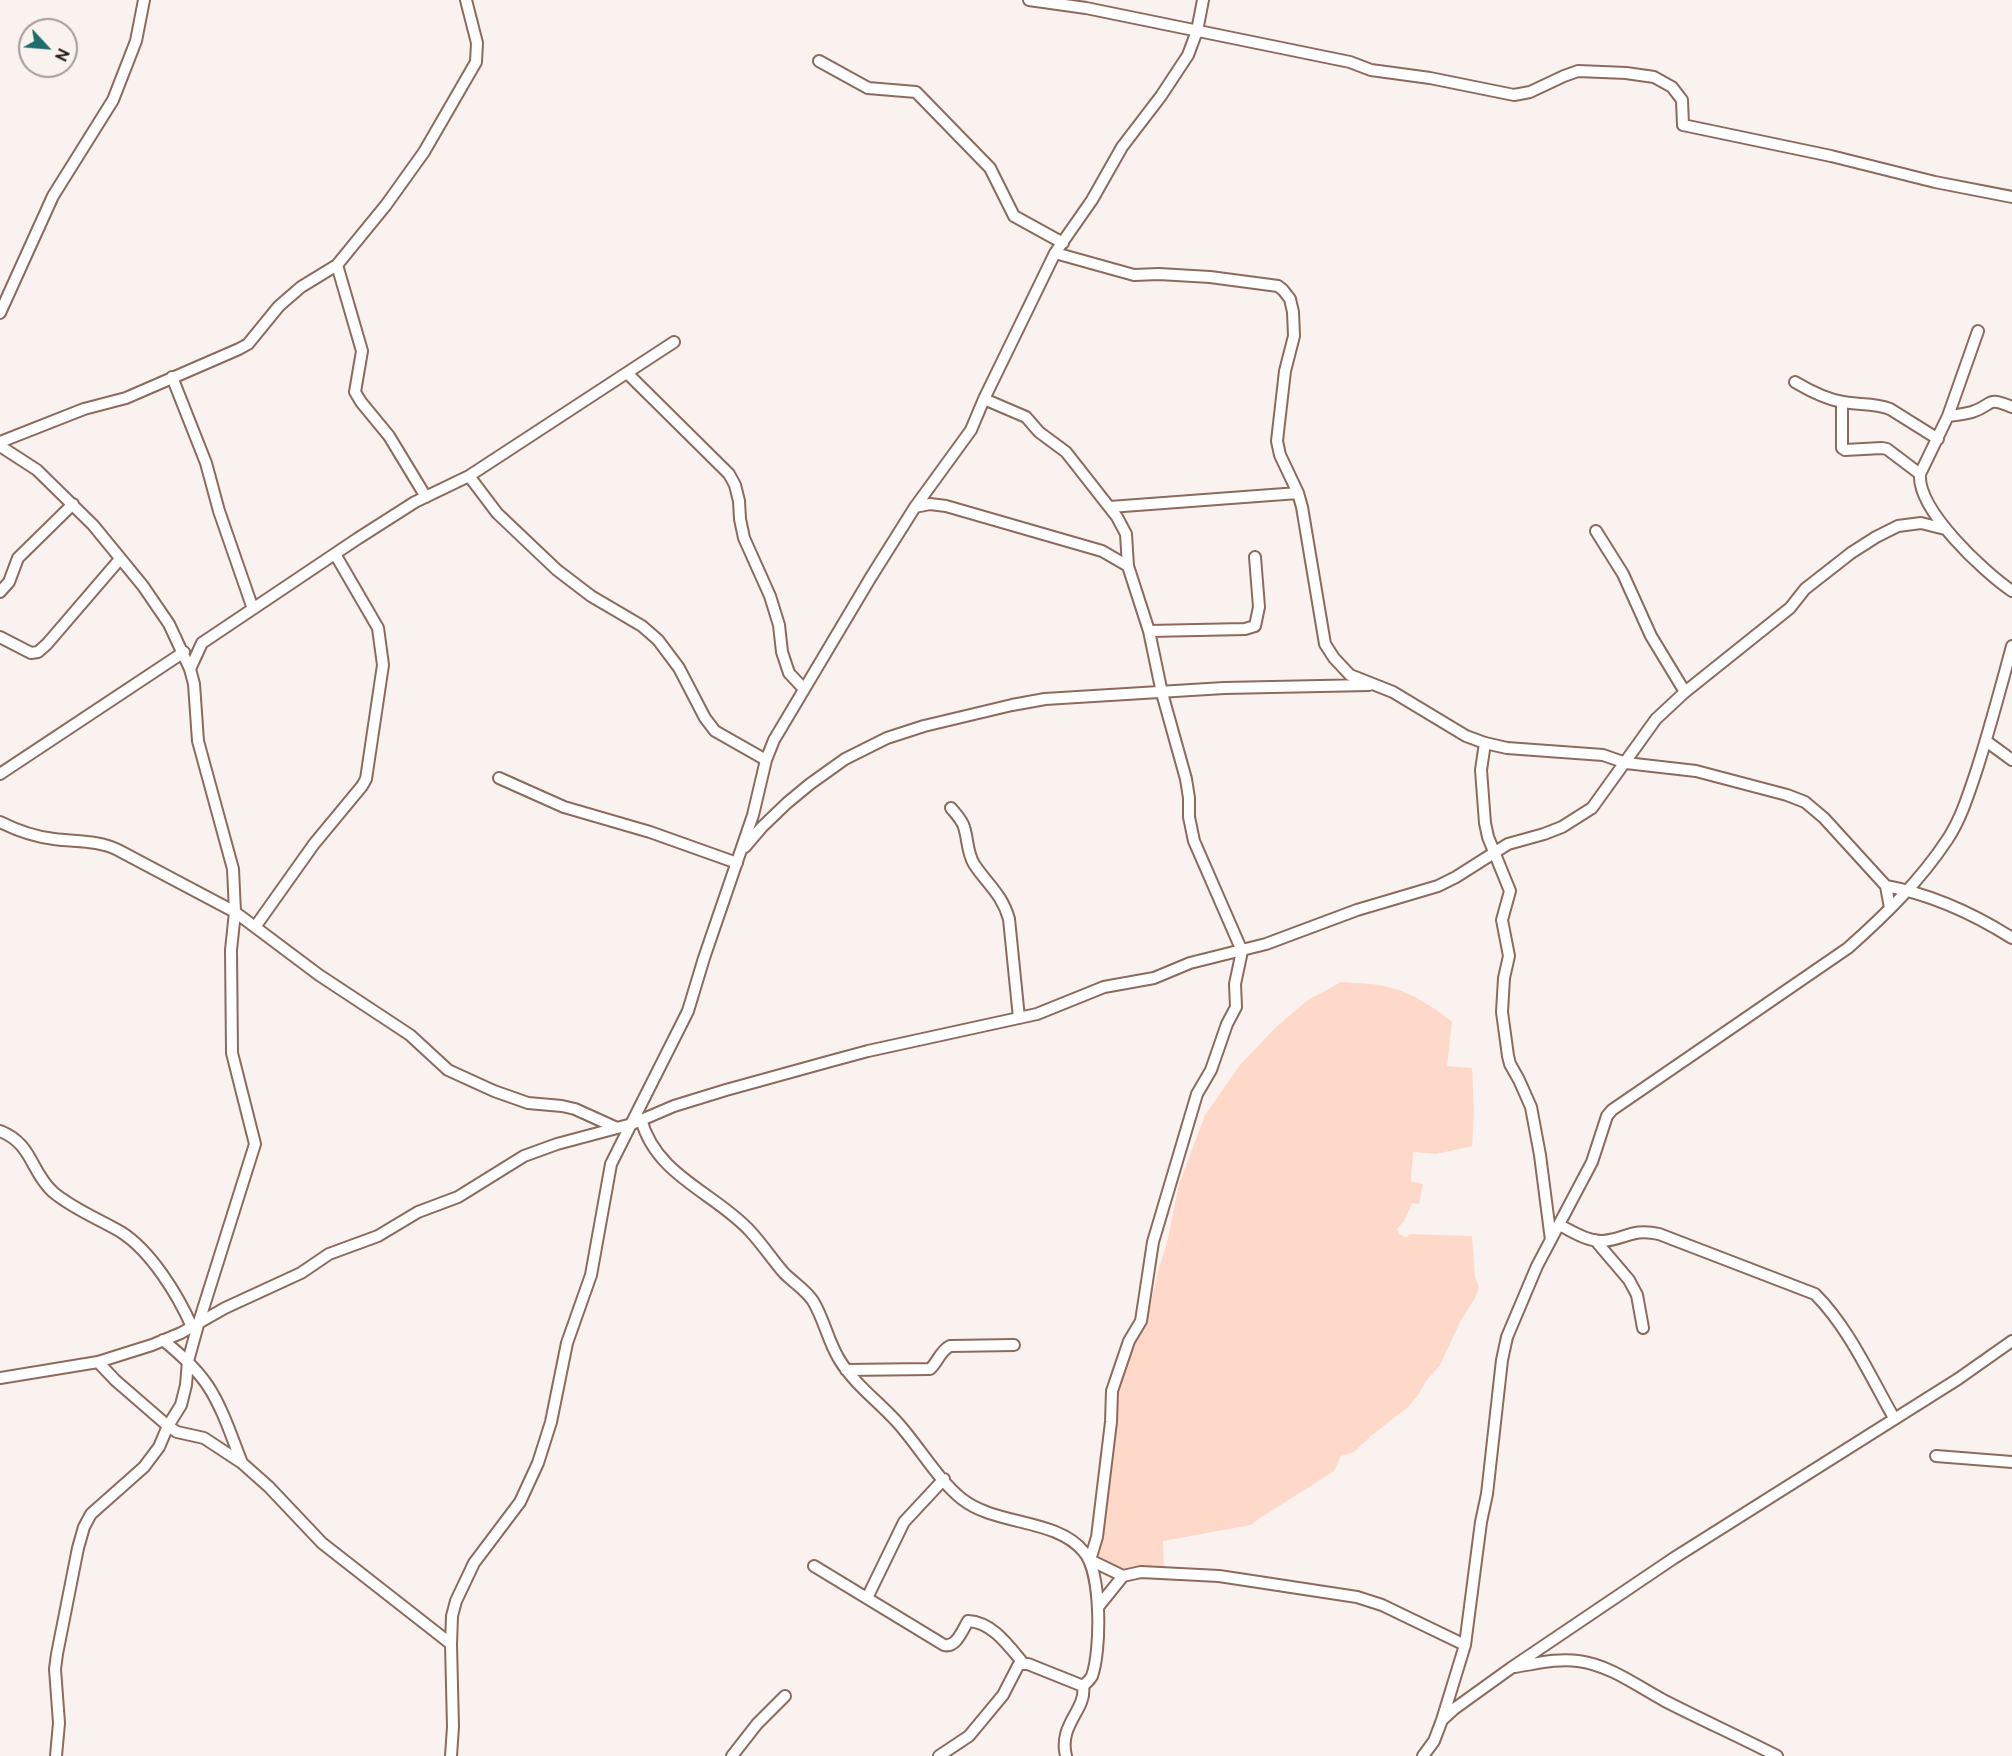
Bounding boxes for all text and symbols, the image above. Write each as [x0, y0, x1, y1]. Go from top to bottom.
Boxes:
north arrow [18, 18, 78, 78]
text: N [52, 46, 73, 64]

